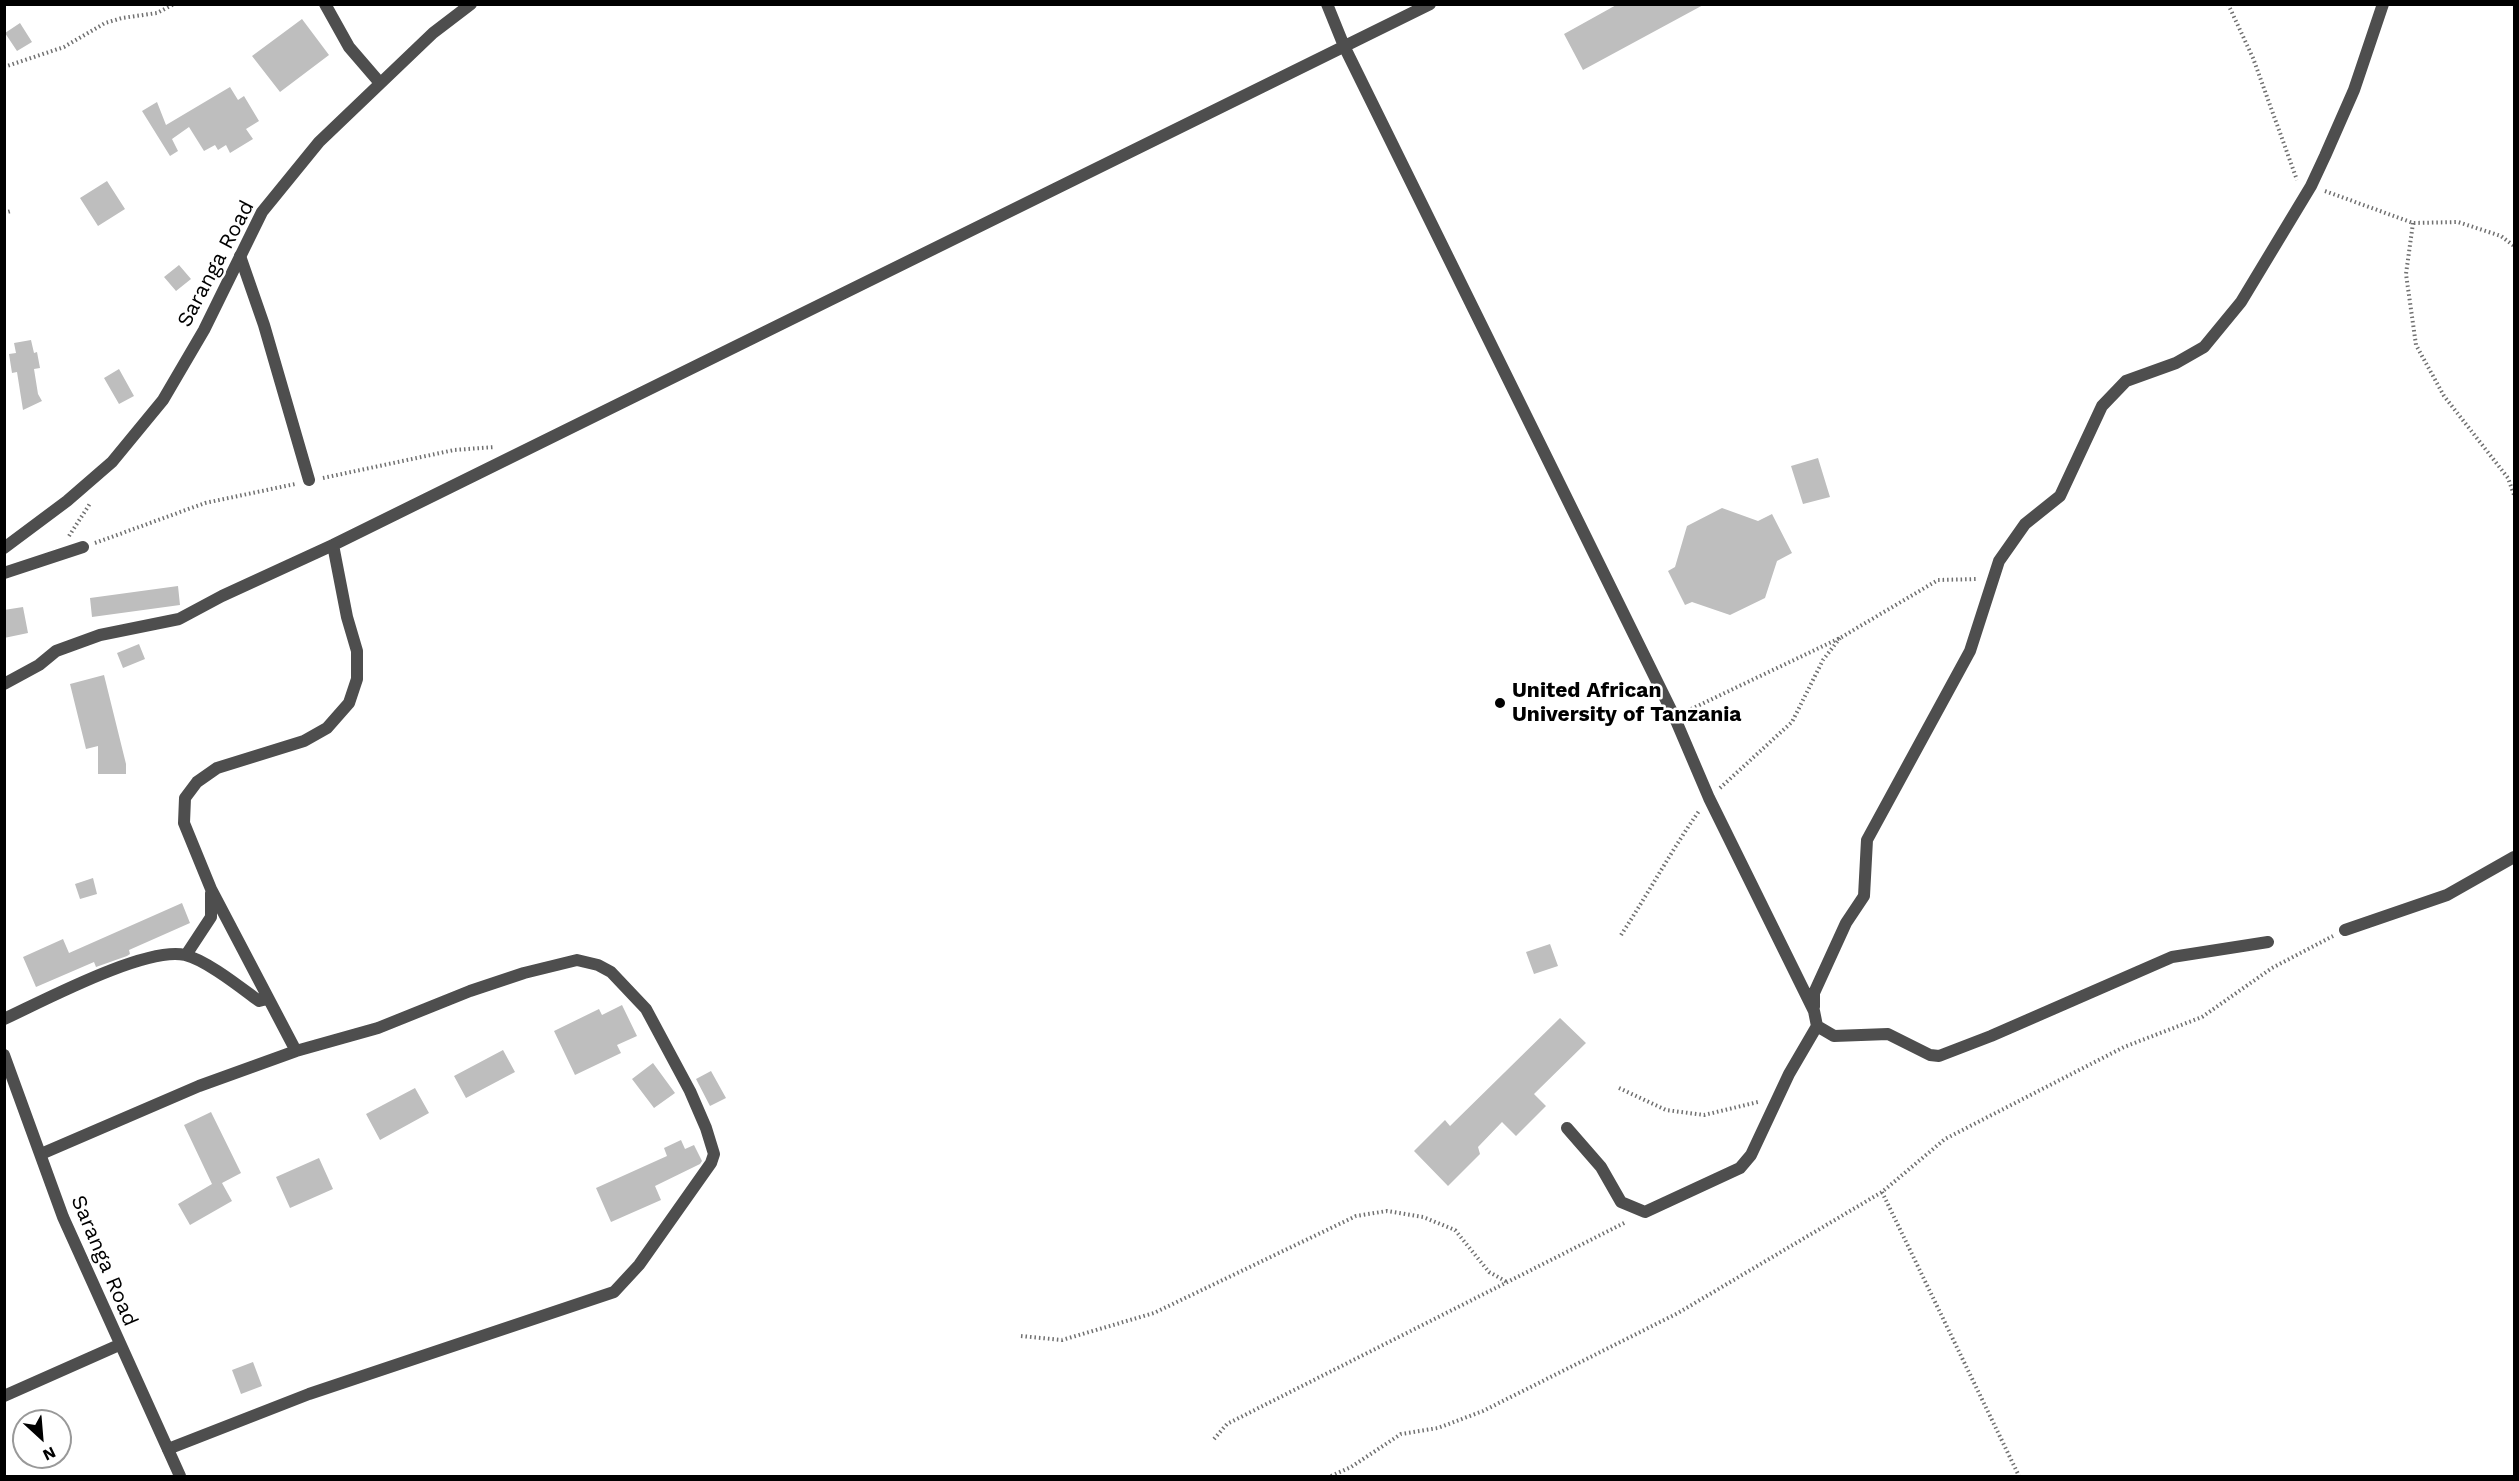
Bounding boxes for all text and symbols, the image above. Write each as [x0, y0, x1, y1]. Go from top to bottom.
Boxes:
street label: Saranga Road [172, 196, 260, 332]
place label: United African University of Tanzania [1512, 678, 1741, 728]
marker: United African University of Tanzania [1493, 696, 1507, 710]
street label: Saranga Road [65, 1192, 143, 1330]
north arrow [12, 1409, 72, 1469]
text: N [40, 1443, 59, 1465]

